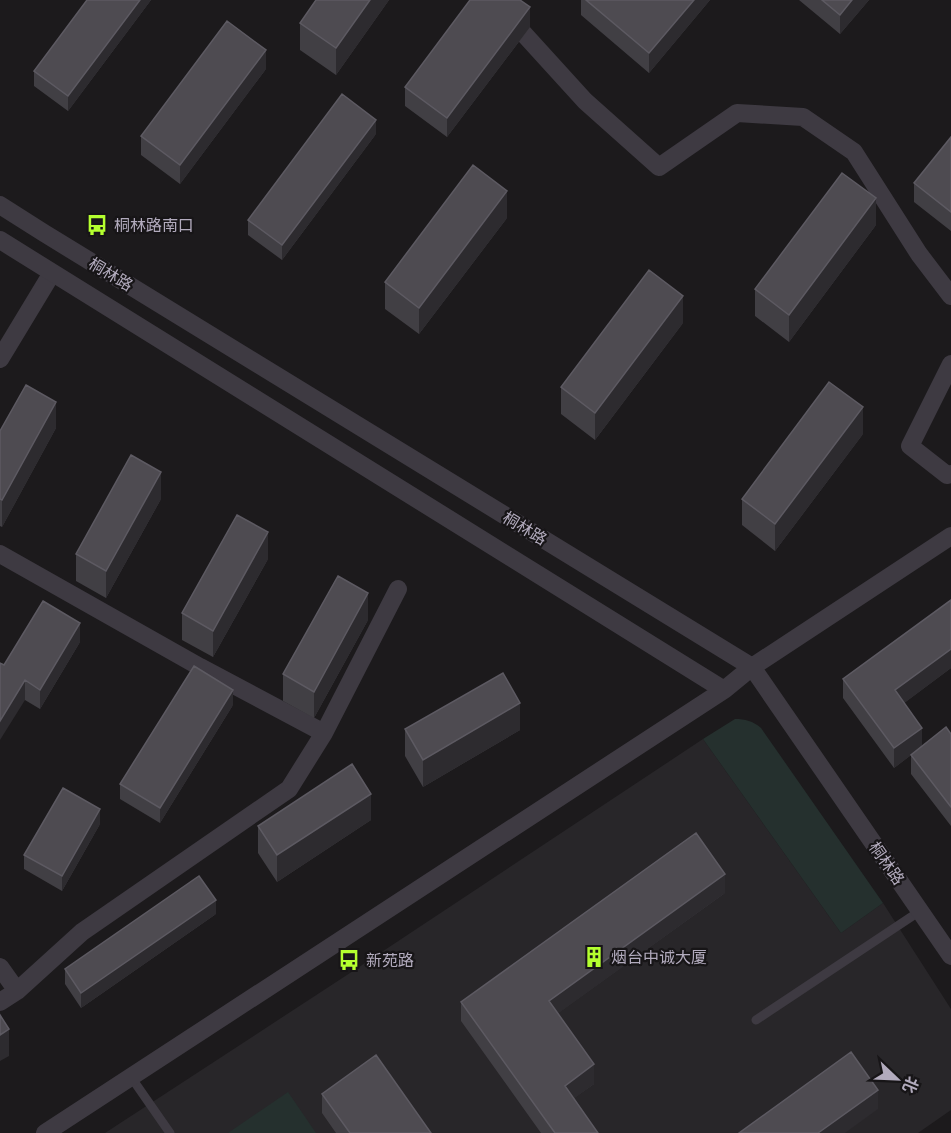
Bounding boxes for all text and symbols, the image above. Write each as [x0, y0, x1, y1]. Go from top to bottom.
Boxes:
bus stop icon: 桐林路南口 [85, 213, 109, 237]
place label: 桐林路南口 [114, 215, 194, 234]
street label: 桐林路 [86, 253, 137, 294]
street label: 桐林路 [500, 507, 551, 548]
street label: 桐林路 [866, 838, 909, 888]
building icon: 烟台中诚大厦 [582, 945, 606, 969]
place label: 烟台中诚大厦 [611, 947, 707, 966]
bus stop icon: 新苑路 [337, 948, 361, 972]
place label: 新苑路 [366, 950, 414, 969]
north arrow [867, 1049, 927, 1109]
text: 北 [899, 1074, 923, 1096]

